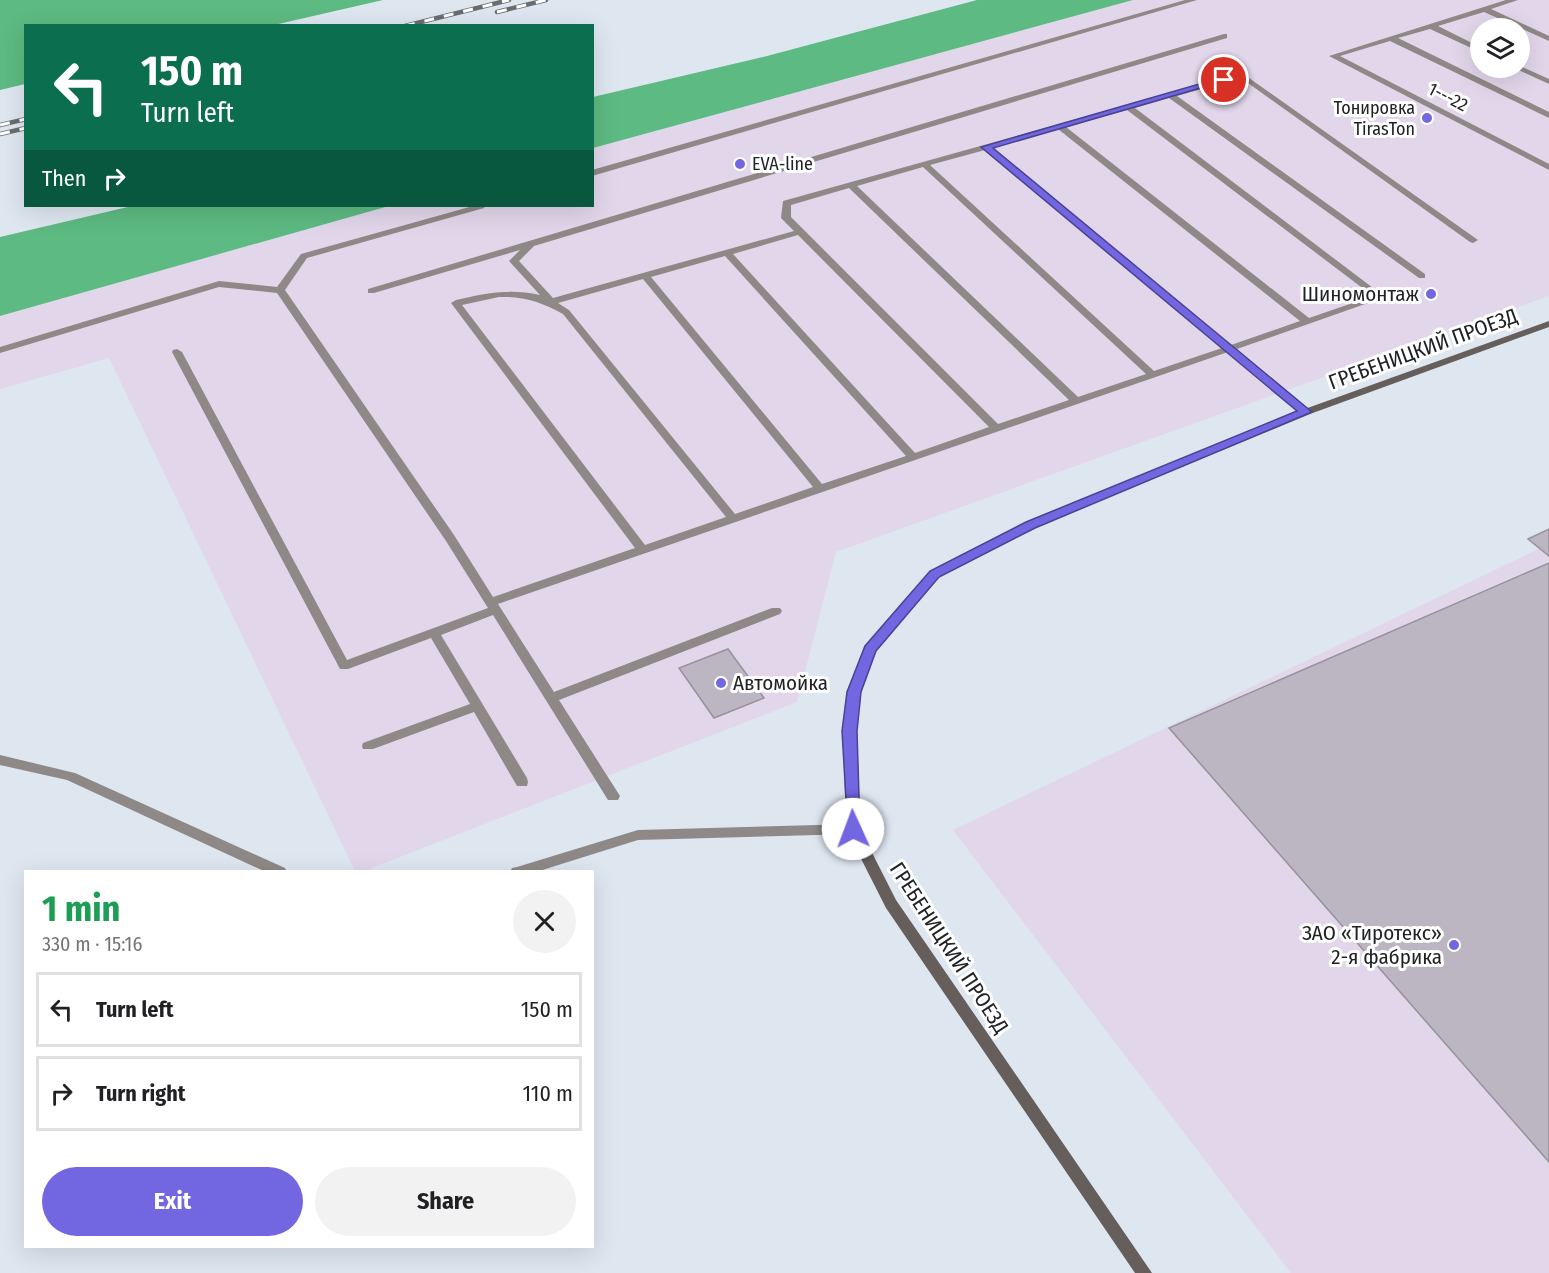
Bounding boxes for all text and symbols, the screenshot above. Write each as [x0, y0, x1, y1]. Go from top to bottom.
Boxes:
map controls [1470, 18, 1530, 78]
button: layers [1470, 18, 1530, 78]
text: 150 m [141, 46, 243, 96]
icon: left [42, 48, 120, 126]
pin [1198, 54, 1249, 105]
icon: arrive [1207, 63, 1240, 96]
street label: 1---22 [1424, 78, 1472, 116]
text: Turn left [141, 97, 234, 129]
place label: Тонировка TirasTon [1334, 97, 1415, 140]
marker: Тонировка TirasTon [1420, 111, 1434, 125]
place label: EVA-line [752, 153, 813, 175]
marker: EVA-line [733, 157, 747, 171]
icon: right [98, 162, 131, 195]
text: Then [42, 165, 86, 192]
place label: Шиномонтаж [1302, 281, 1420, 307]
marker: Шиномонтаж [1424, 287, 1438, 301]
street label: ГРЕБЕНИЦКИЙ ПРОЕЗД [1325, 303, 1521, 395]
place label: Автомойка [733, 670, 828, 696]
marker: Автомойка [714, 676, 728, 690]
position arrow [821, 797, 885, 861]
street label: ГРЕБЕНИЦКИЙ ПРОЕЗД [884, 857, 1014, 1039]
text: 1 min [42, 887, 120, 931]
button: close [513, 890, 576, 953]
place label: ЗАО «Тиротекс» 2-я фабрика [1302, 920, 1442, 970]
text: 330 m · 15:16 [42, 932, 142, 956]
marker: ЗАО «Тиротекс» 2-я фабрика [1447, 938, 1461, 952]
icon: left [45, 993, 78, 1026]
text: Turn left [96, 996, 174, 1023]
text: 150 m [521, 996, 573, 1023]
icon: right [45, 1077, 78, 1110]
text: Turn right [96, 1080, 185, 1107]
text: 110 m [523, 1080, 573, 1107]
button: Exit [42, 1167, 303, 1236]
button: Share [315, 1167, 576, 1236]

